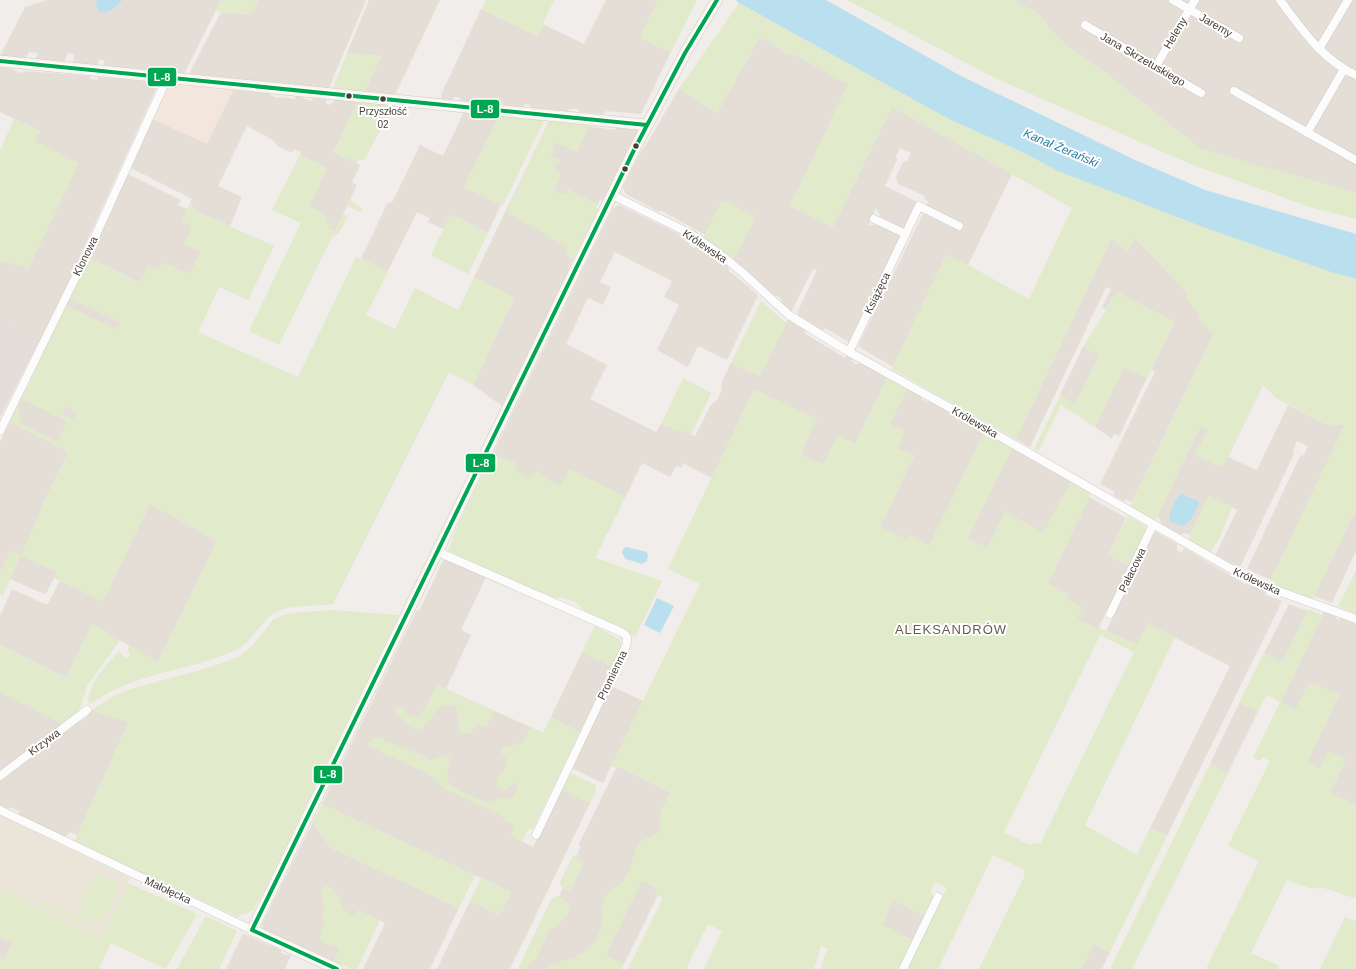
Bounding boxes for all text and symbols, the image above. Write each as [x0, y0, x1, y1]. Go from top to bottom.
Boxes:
street label: Jaremy [1197, 11, 1235, 39]
street label: Heleny [1161, 15, 1189, 51]
street label: Jana Skrzetuskiego [1098, 30, 1188, 88]
line badge: L-8 [147, 67, 177, 87]
text: L-8 [154, 71, 170, 83]
unlabelled marker [344, 91, 354, 101]
marker: Przyszłość 02 [378, 94, 388, 104]
line badge: L-8 [470, 99, 500, 119]
text: L-8 [477, 103, 493, 115]
place label: Przyszłość 02 [359, 106, 407, 130]
water label: Kanał Żerański [1021, 126, 1101, 170]
unlabelled marker [631, 141, 641, 151]
unlabelled marker [620, 164, 630, 174]
street label: Królewska [681, 227, 730, 266]
street label: Klonowa [70, 234, 100, 278]
street label: Książęca [862, 270, 893, 316]
street label: Królewska [950, 404, 1001, 440]
line badge: L-8 [465, 453, 496, 473]
text: L-8 [473, 457, 489, 469]
street label: Pałacowa [1116, 545, 1148, 594]
street label: Królewska [1231, 565, 1283, 598]
district label: ALEKSANDRÓW [895, 622, 1007, 637]
street label: Promienna [595, 648, 629, 702]
street label: Krzywa [26, 726, 63, 758]
line badge: L-8 [313, 765, 343, 784]
text: L-8 [320, 768, 336, 780]
street label: Małołęcka [143, 874, 194, 906]

